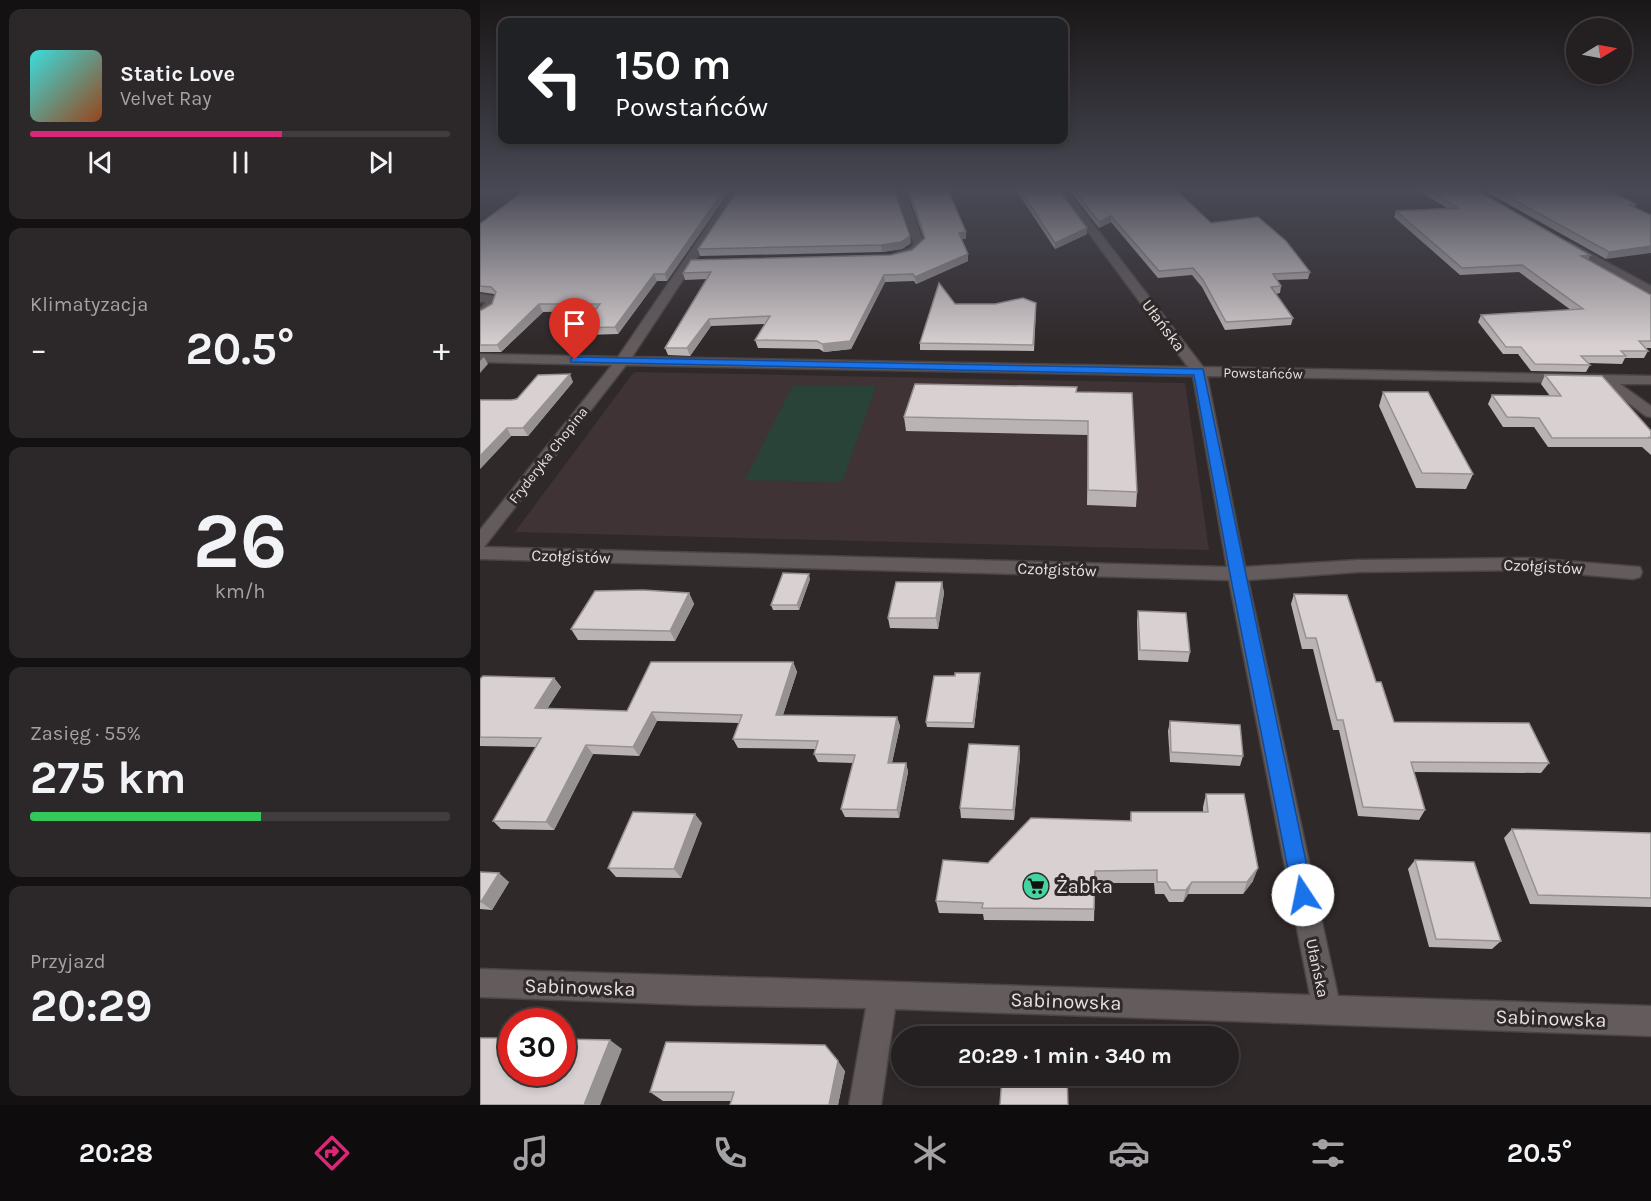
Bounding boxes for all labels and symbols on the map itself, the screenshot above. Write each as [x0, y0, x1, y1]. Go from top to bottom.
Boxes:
north arrow [1566, 18, 1632, 84]
street label: Ułańska [1138, 296, 1189, 355]
pin [549, 298, 600, 360]
street label: Powstańców [1223, 364, 1303, 383]
street label: Fryderyka Chopina [505, 404, 591, 507]
street label: Czołgistów [531, 546, 611, 567]
street label: Czołgistów [1503, 555, 1583, 578]
street label: Czołgistów [1017, 559, 1097, 580]
position arrow [1271, 863, 1335, 927]
supermarket icon: Żabka [1021, 871, 1051, 901]
place label: Żabka [1056, 875, 1113, 898]
street label: Ułańska [1302, 937, 1333, 999]
street label: Sabinowska [524, 974, 636, 1001]
street label: Sabinowska [1010, 988, 1122, 1015]
street label: Sabinowska [1495, 1005, 1607, 1032]
speed limit sign: 30 [498, 1008, 576, 1086]

